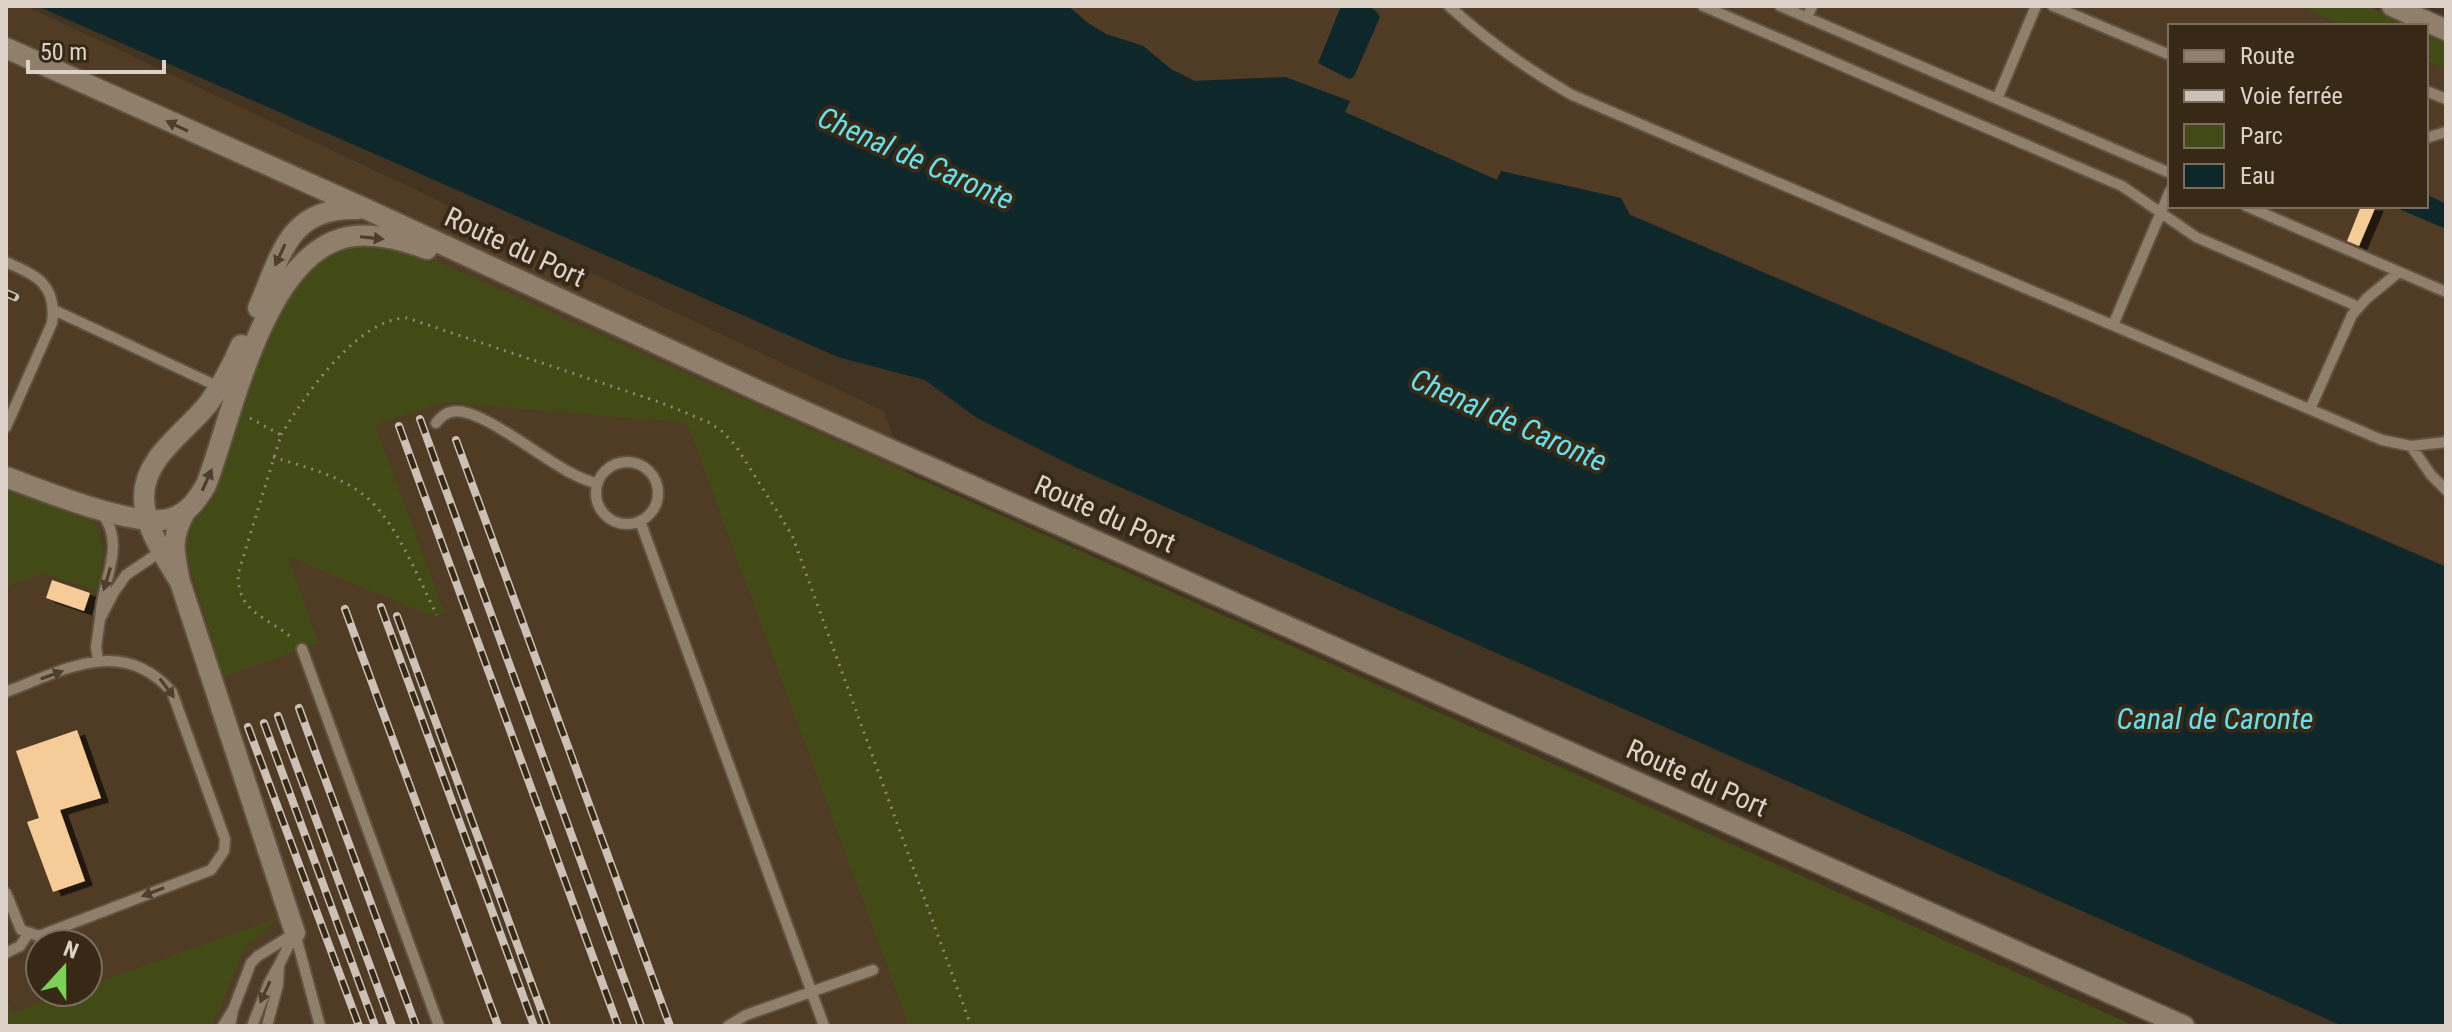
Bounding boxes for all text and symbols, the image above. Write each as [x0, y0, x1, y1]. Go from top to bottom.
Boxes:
scale bar [28, 24, 164, 74]
legend [2168, 24, 2428, 208]
text: 50 m [40, 38, 87, 66]
text: Route [2240, 42, 2295, 70]
text: Voie ferrée [2240, 82, 2343, 110]
water label: Chenal de Caronte [813, 99, 1019, 217]
one-way arrow [165, 119, 189, 133]
text: Parc [2240, 122, 2283, 150]
text: Eau [2240, 162, 2275, 190]
street label: Route du Port [440, 200, 590, 294]
one-way arrow [360, 231, 385, 244]
one-way arrow [274, 243, 287, 267]
water label: Chenal de Caronte [1406, 361, 1612, 479]
one-way arrow [201, 468, 214, 491]
street label: Route du Port [1029, 468, 1181, 560]
one-way arrow [100, 568, 113, 592]
one-way arrow [40, 668, 64, 681]
one-way arrow [158, 678, 175, 699]
water label: Canal de Caronte [2117, 701, 2313, 736]
street label: Route du Port [1621, 732, 1773, 824]
one-way arrow [141, 886, 165, 899]
north arrow [24, 928, 104, 1008]
text: N [60, 936, 82, 964]
one-way arrow [258, 980, 272, 1003]

